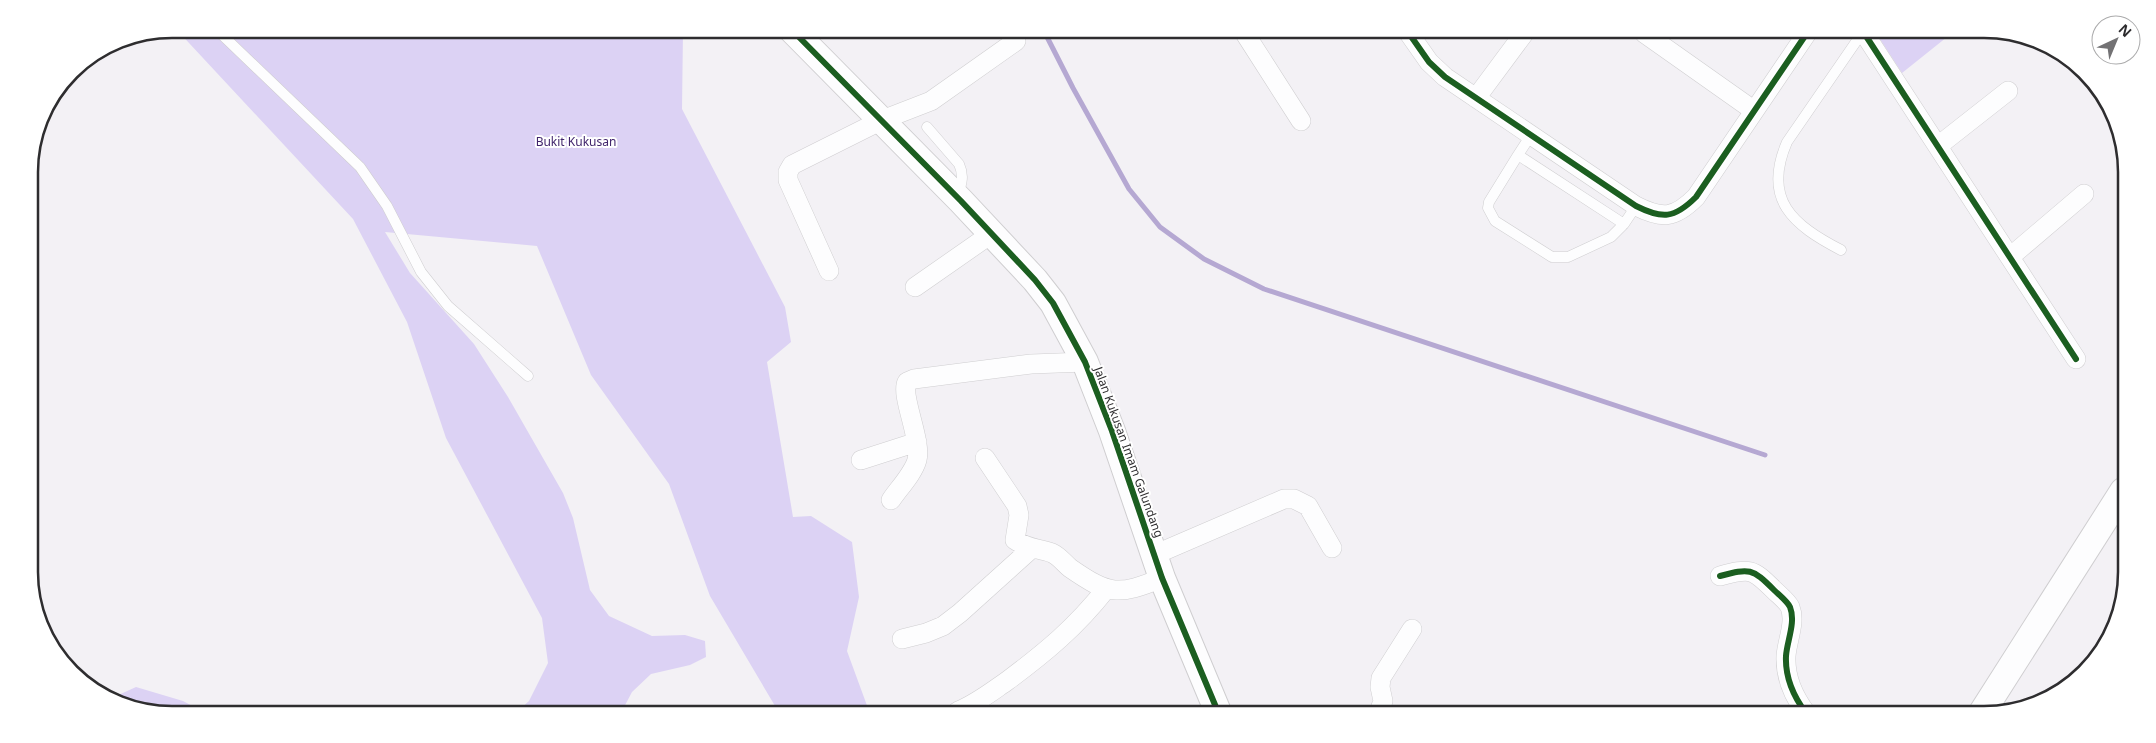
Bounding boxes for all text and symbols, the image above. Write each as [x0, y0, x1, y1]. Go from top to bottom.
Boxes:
north arrow [2091, 15, 2141, 65]
text: N [2115, 19, 2136, 41]
park label: Bukit Kukusan [536, 133, 616, 150]
street label: Jalan Kukusan Imam Galundang [1090, 363, 1168, 540]

